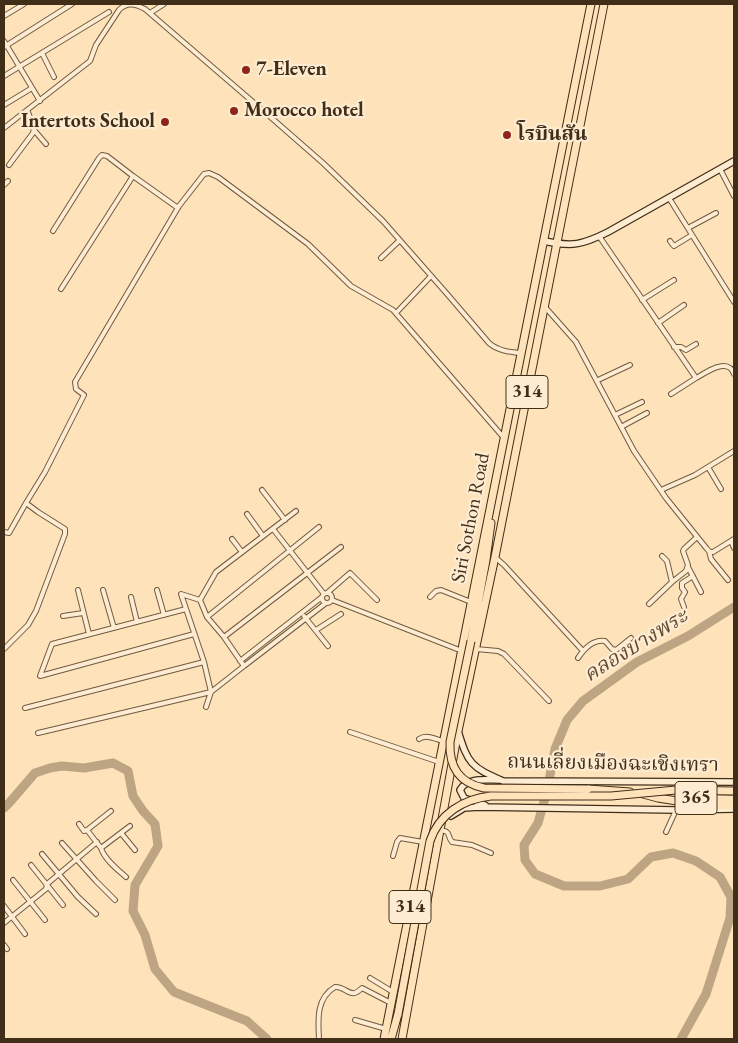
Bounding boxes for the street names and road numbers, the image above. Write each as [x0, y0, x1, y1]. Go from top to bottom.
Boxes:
road number: 314 [506, 376, 548, 408]
street label: Siri Sothon Road [447, 451, 495, 585]
street label: ถนนเลี่ยงเมืองฉะเชิงเทรา [507, 750, 719, 778]
road number: 365 [675, 781, 717, 814]
road number: 314 [389, 890, 431, 924]

